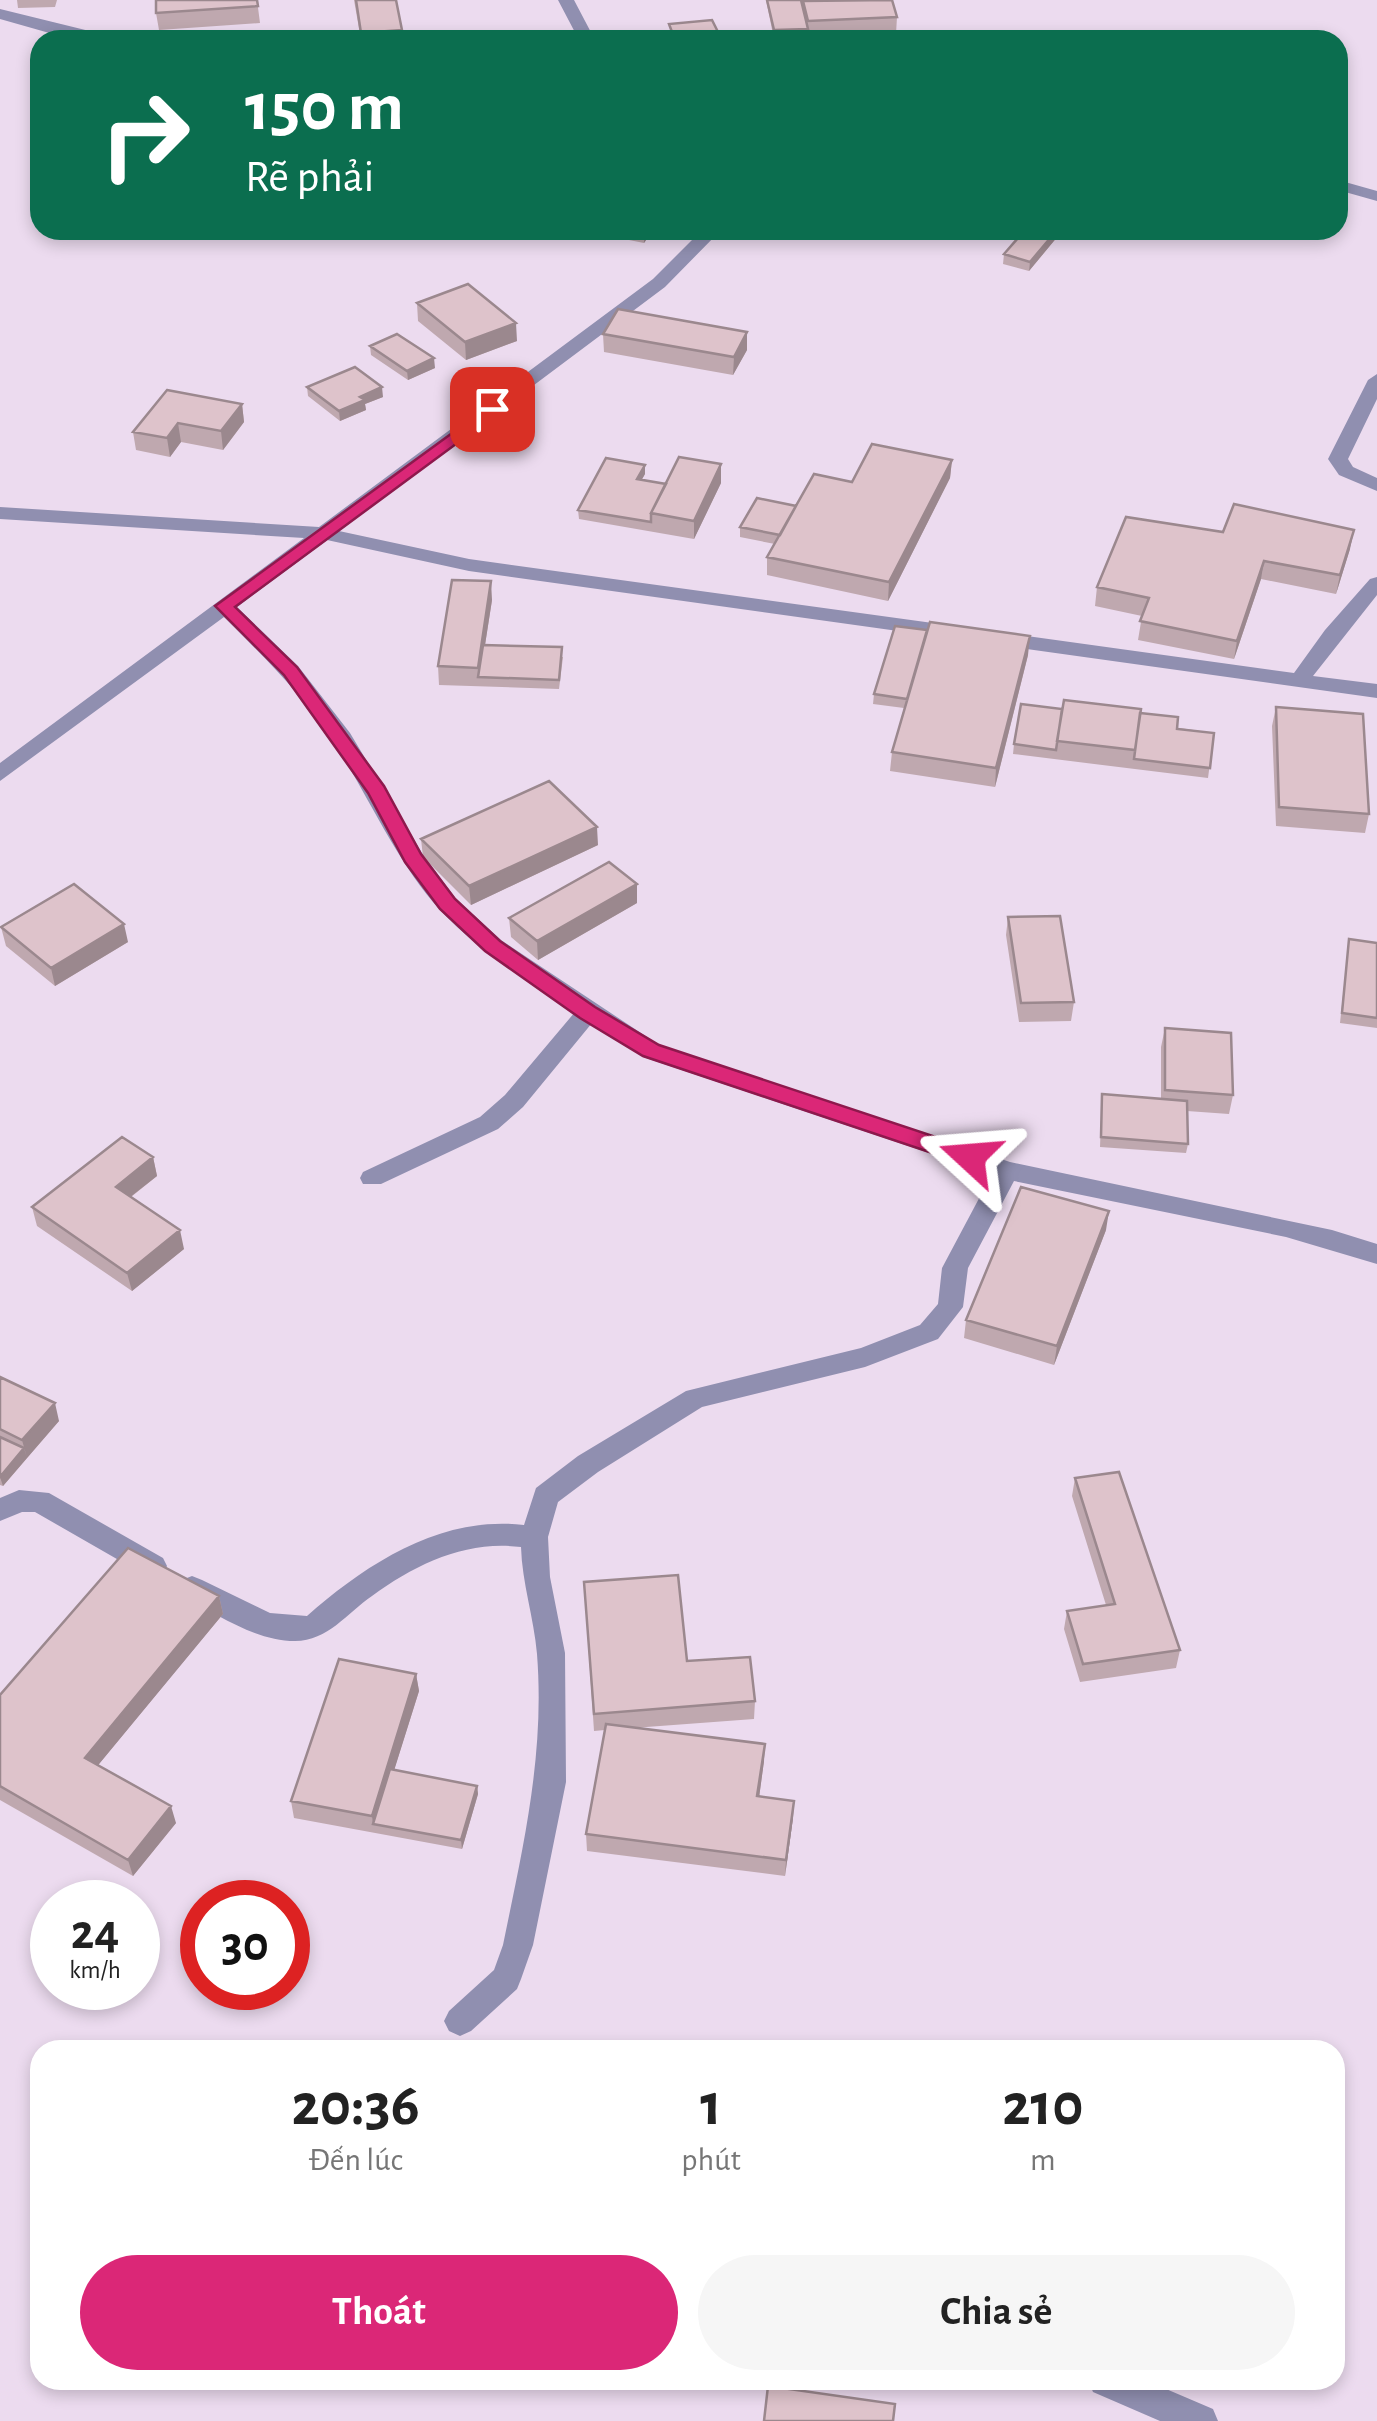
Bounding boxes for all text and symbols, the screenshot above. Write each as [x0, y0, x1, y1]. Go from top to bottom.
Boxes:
icon: right [80, 70, 210, 200]
text: 150 m [245, 73, 404, 143]
text: Rẽ phải [245, 155, 375, 200]
pin [450, 367, 535, 452]
icon: arrive [465, 382, 520, 437]
position arrow [918, 1105, 1022, 1209]
speed limit sign: 30 [180, 1880, 310, 2010]
text: 24 [71, 1908, 119, 1958]
text: km/h [69, 1958, 121, 1983]
text: 20:36 [292, 2076, 420, 2136]
text: 1 [700, 2076, 722, 2136]
text: 210 [1002, 2076, 1083, 2136]
text: Đến lúc [308, 2144, 403, 2176]
text: phút [681, 2144, 741, 2176]
text: m [1030, 2144, 1056, 2176]
button: Thoát [80, 2255, 678, 2370]
button: Chia sẻ [698, 2255, 1295, 2370]

